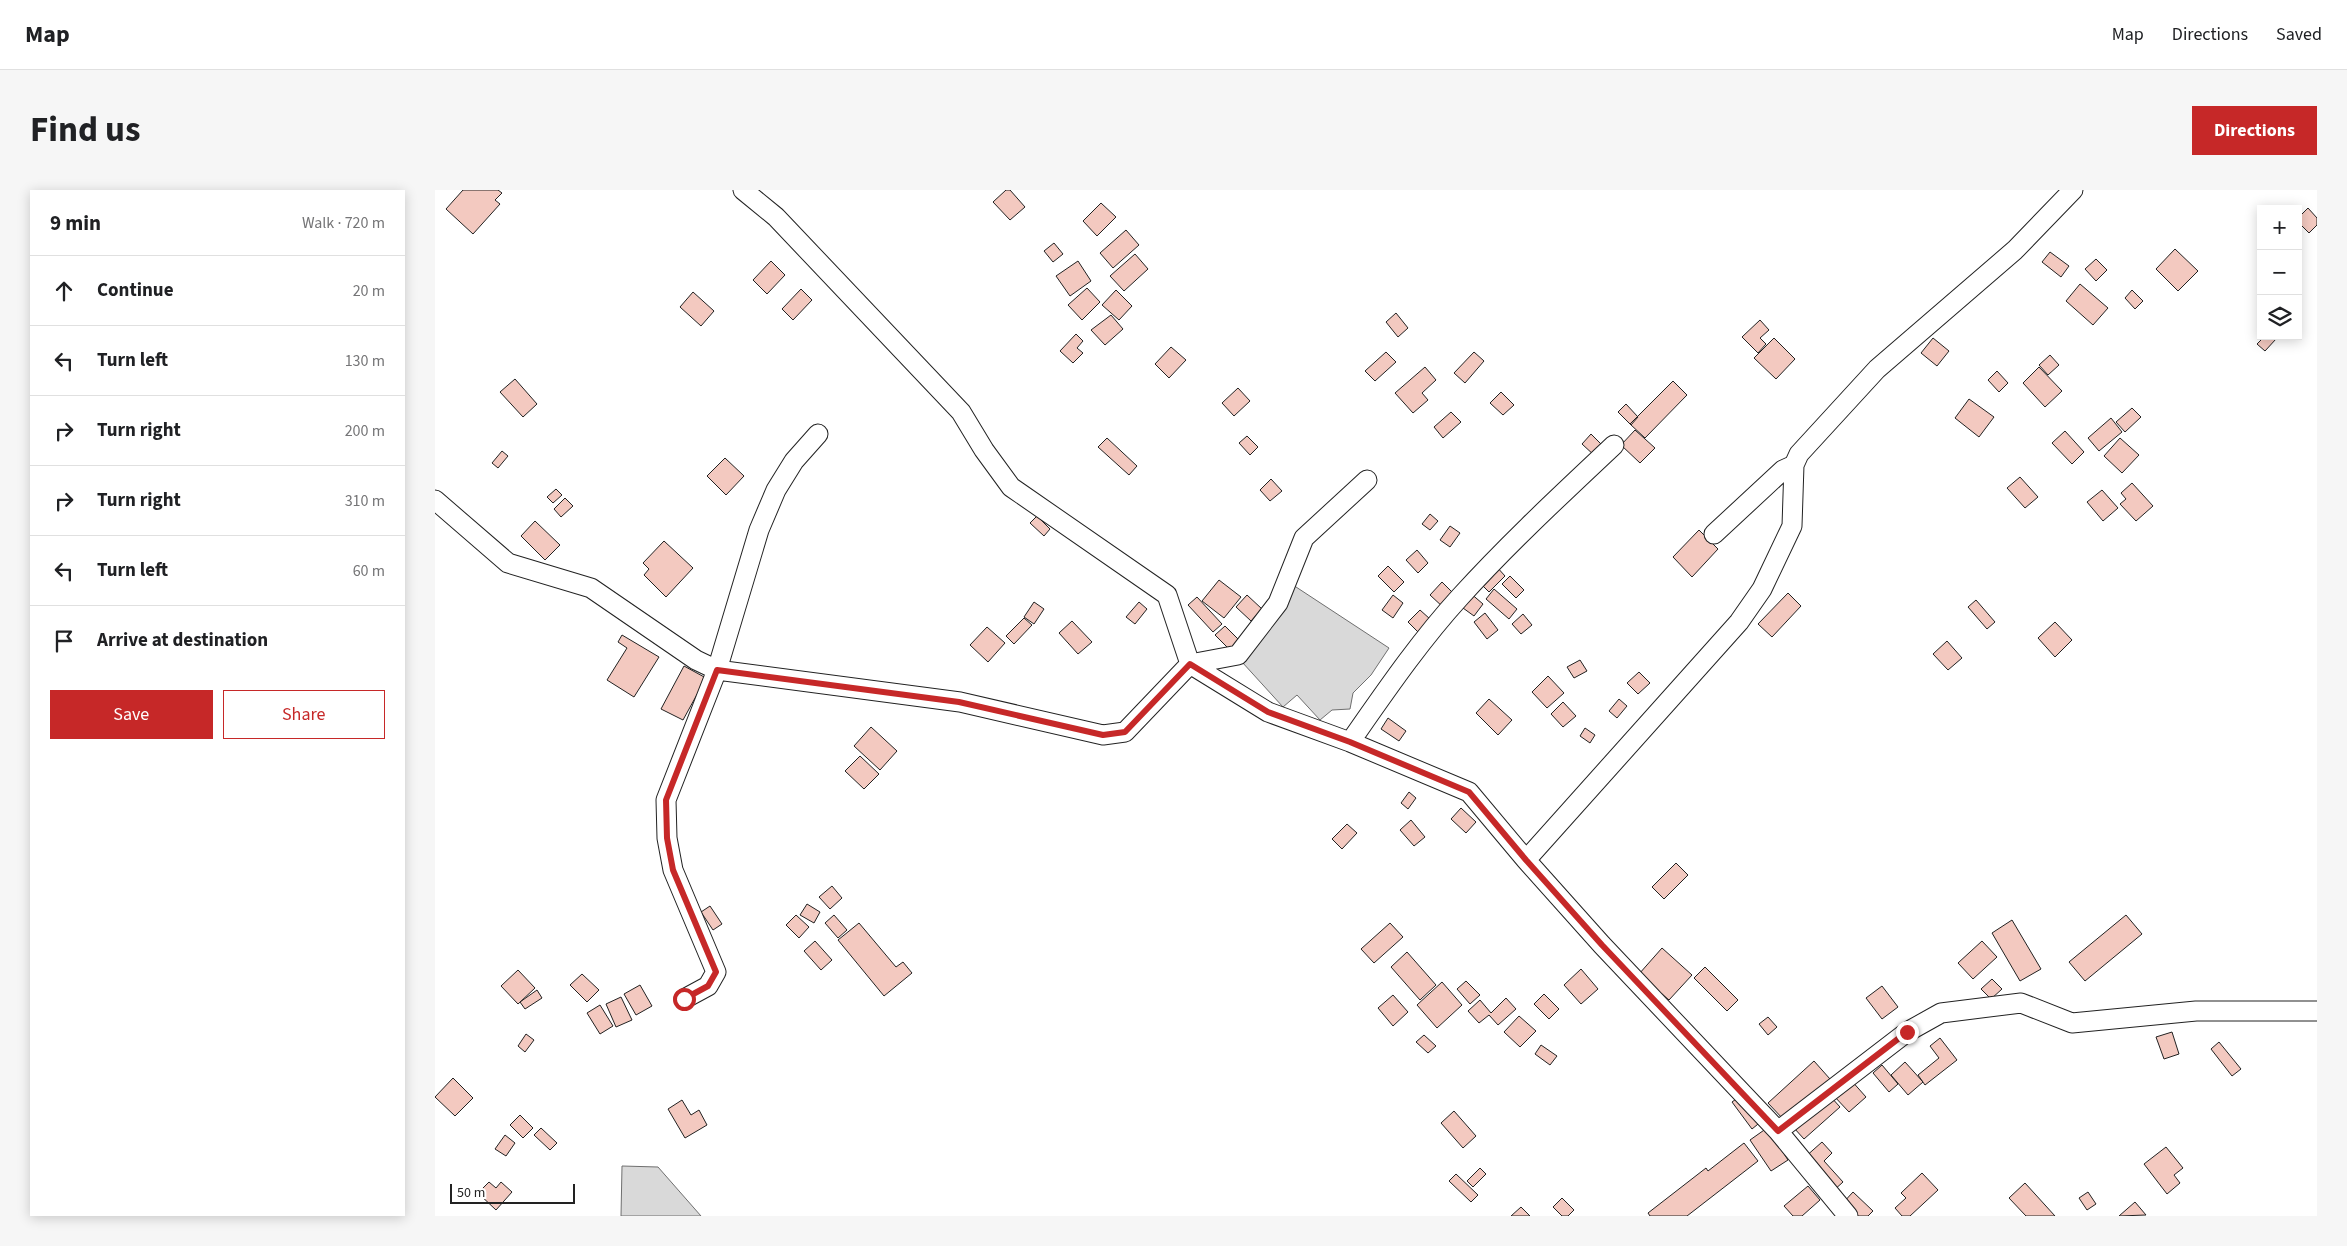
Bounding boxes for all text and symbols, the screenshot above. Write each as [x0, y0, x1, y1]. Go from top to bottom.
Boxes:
text: Map [25, 17, 70, 52]
text: Map [2112, 22, 2144, 47]
text: Directions [2172, 22, 2248, 47]
text: Saved [2276, 22, 2322, 47]
text: Find us [30, 105, 140, 155]
button: Directions [2192, 106, 2317, 155]
map controls [2257, 205, 2302, 340]
button: + [2257, 205, 2302, 250]
text: 9 min [50, 208, 101, 238]
text: Walk · 720 m [302, 212, 385, 234]
button: − [2257, 250, 2302, 295]
icon: ahead [50, 277, 78, 305]
text: Continue [97, 277, 174, 304]
text: 20 m [353, 280, 385, 302]
button: layers [2257, 295, 2302, 340]
icon: left [50, 347, 78, 375]
text: Turn left [97, 347, 168, 374]
text: 130 m [345, 350, 385, 372]
icon: right [50, 417, 78, 445]
text: Turn right [97, 417, 181, 444]
text: 200 m [345, 420, 385, 442]
icon: right [50, 487, 78, 515]
text: Turn right [97, 487, 181, 514]
text: 310 m [345, 490, 385, 512]
icon: left [50, 557, 78, 585]
text: Turn left [97, 557, 168, 584]
text: 60 m [353, 560, 385, 582]
icon: arrive [50, 627, 78, 655]
text: Arrive at destination [97, 627, 268, 654]
button: Save [50, 690, 213, 739]
button: Share [223, 690, 385, 739]
route start [673, 988, 696, 1011]
route end [1896, 1021, 1919, 1044]
scale bar [450, 1181, 575, 1204]
text: 50 m [457, 1183, 485, 1203]

